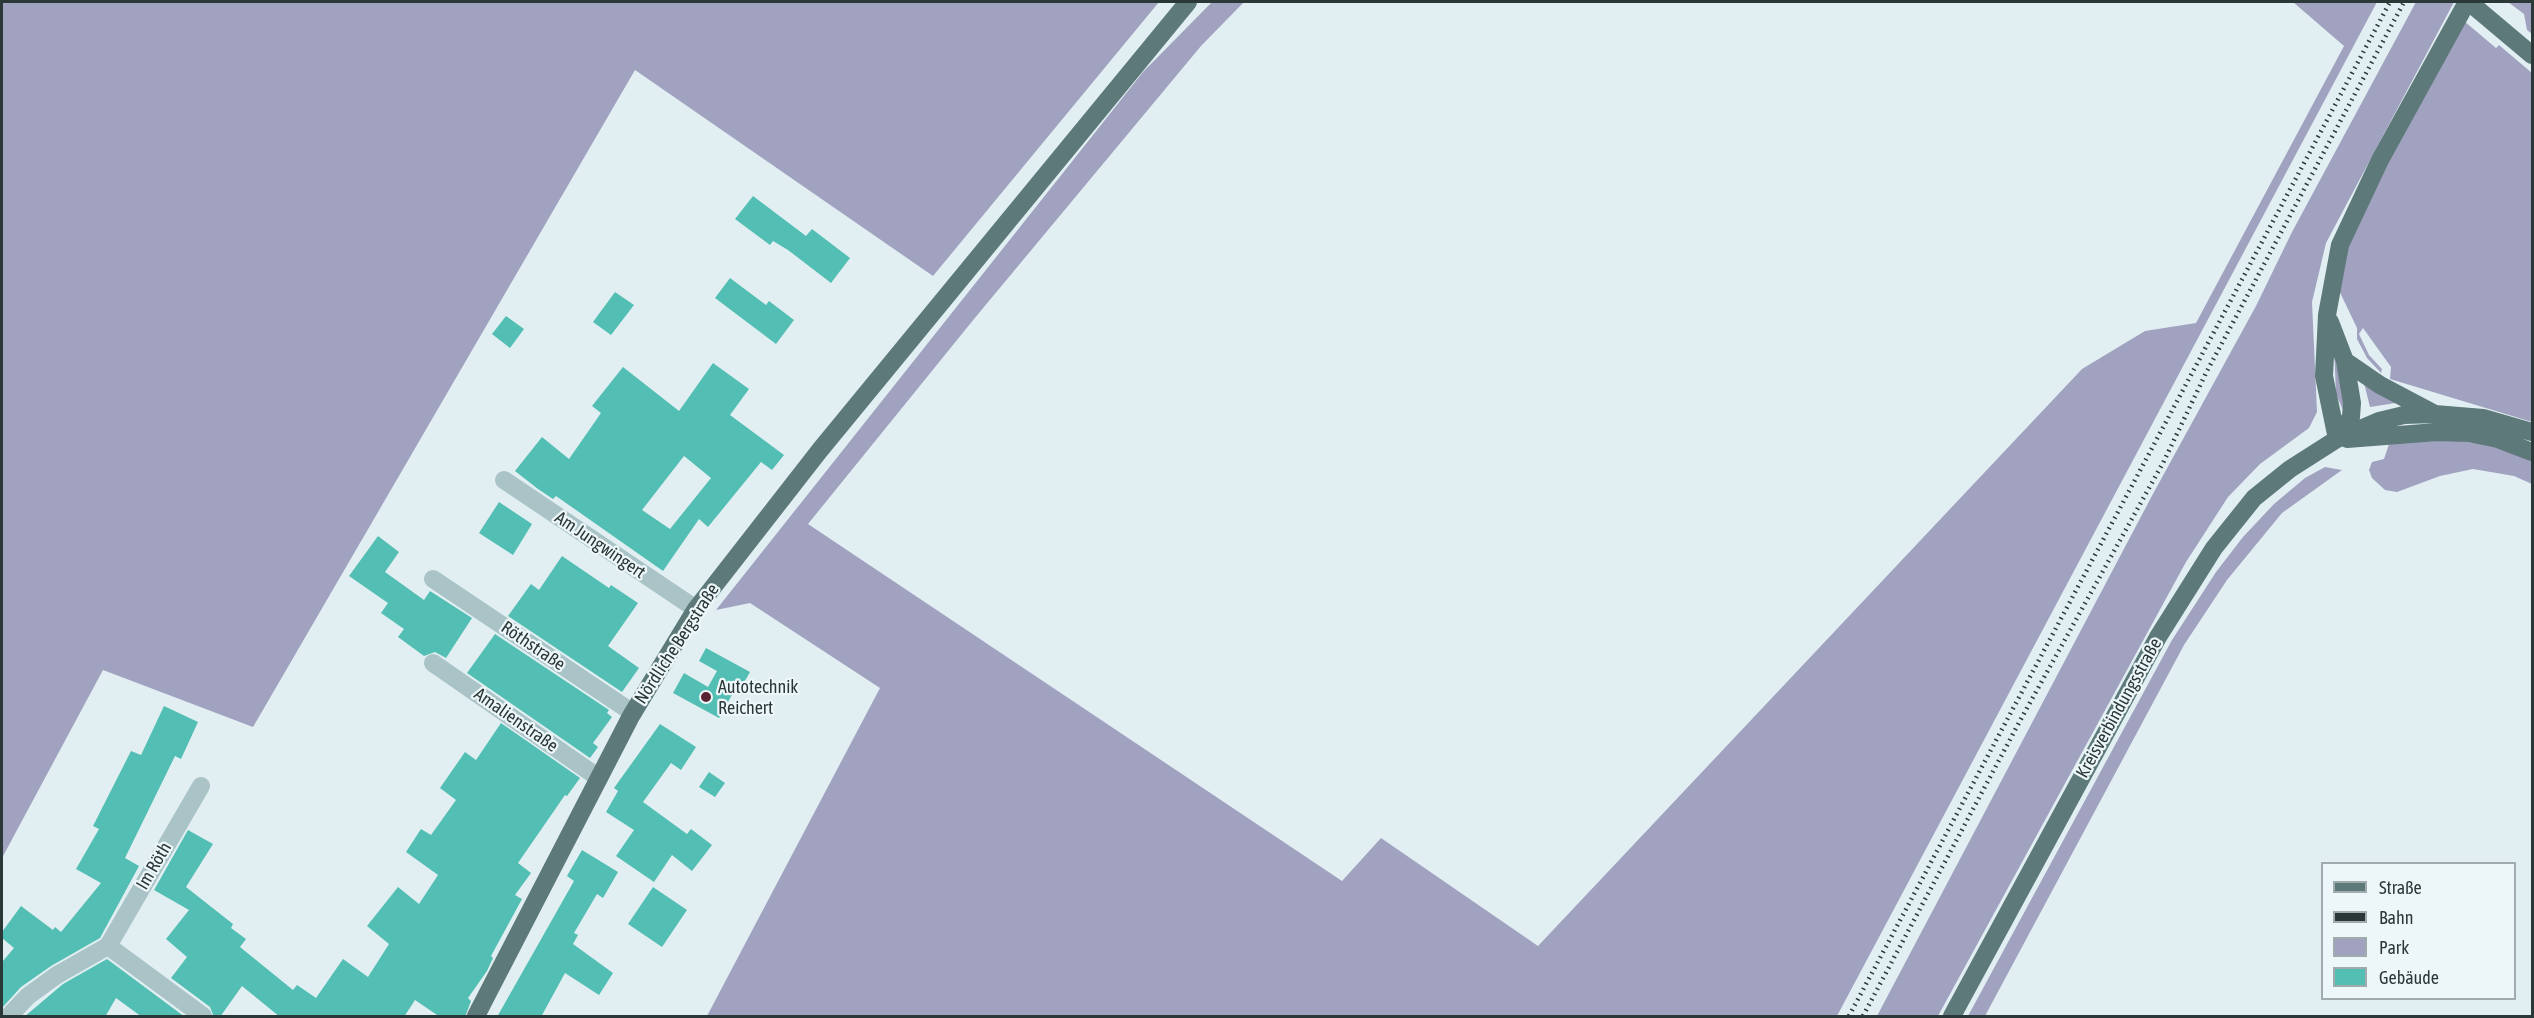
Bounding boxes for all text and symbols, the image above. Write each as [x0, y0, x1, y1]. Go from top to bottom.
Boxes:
street label: Am Jungwingert [551, 507, 649, 583]
street label: Nördliche Bergstraße [630, 580, 724, 708]
street label: Röthstraße [497, 617, 569, 675]
street label: Kreisverbindungsstraße [2072, 634, 2166, 782]
place label: Autotechnik Reichert [718, 676, 798, 718]
street label: Amalienstraße [470, 683, 562, 757]
marker: Autotechnik Reichert [699, 690, 713, 704]
street label: Im Röth [132, 838, 176, 894]
legend [2321, 862, 2516, 1000]
text: Straße [2379, 877, 2422, 898]
text: Bahn [2379, 907, 2413, 928]
text: Park [2379, 937, 2409, 958]
text: Gebäude [2379, 967, 2439, 988]

